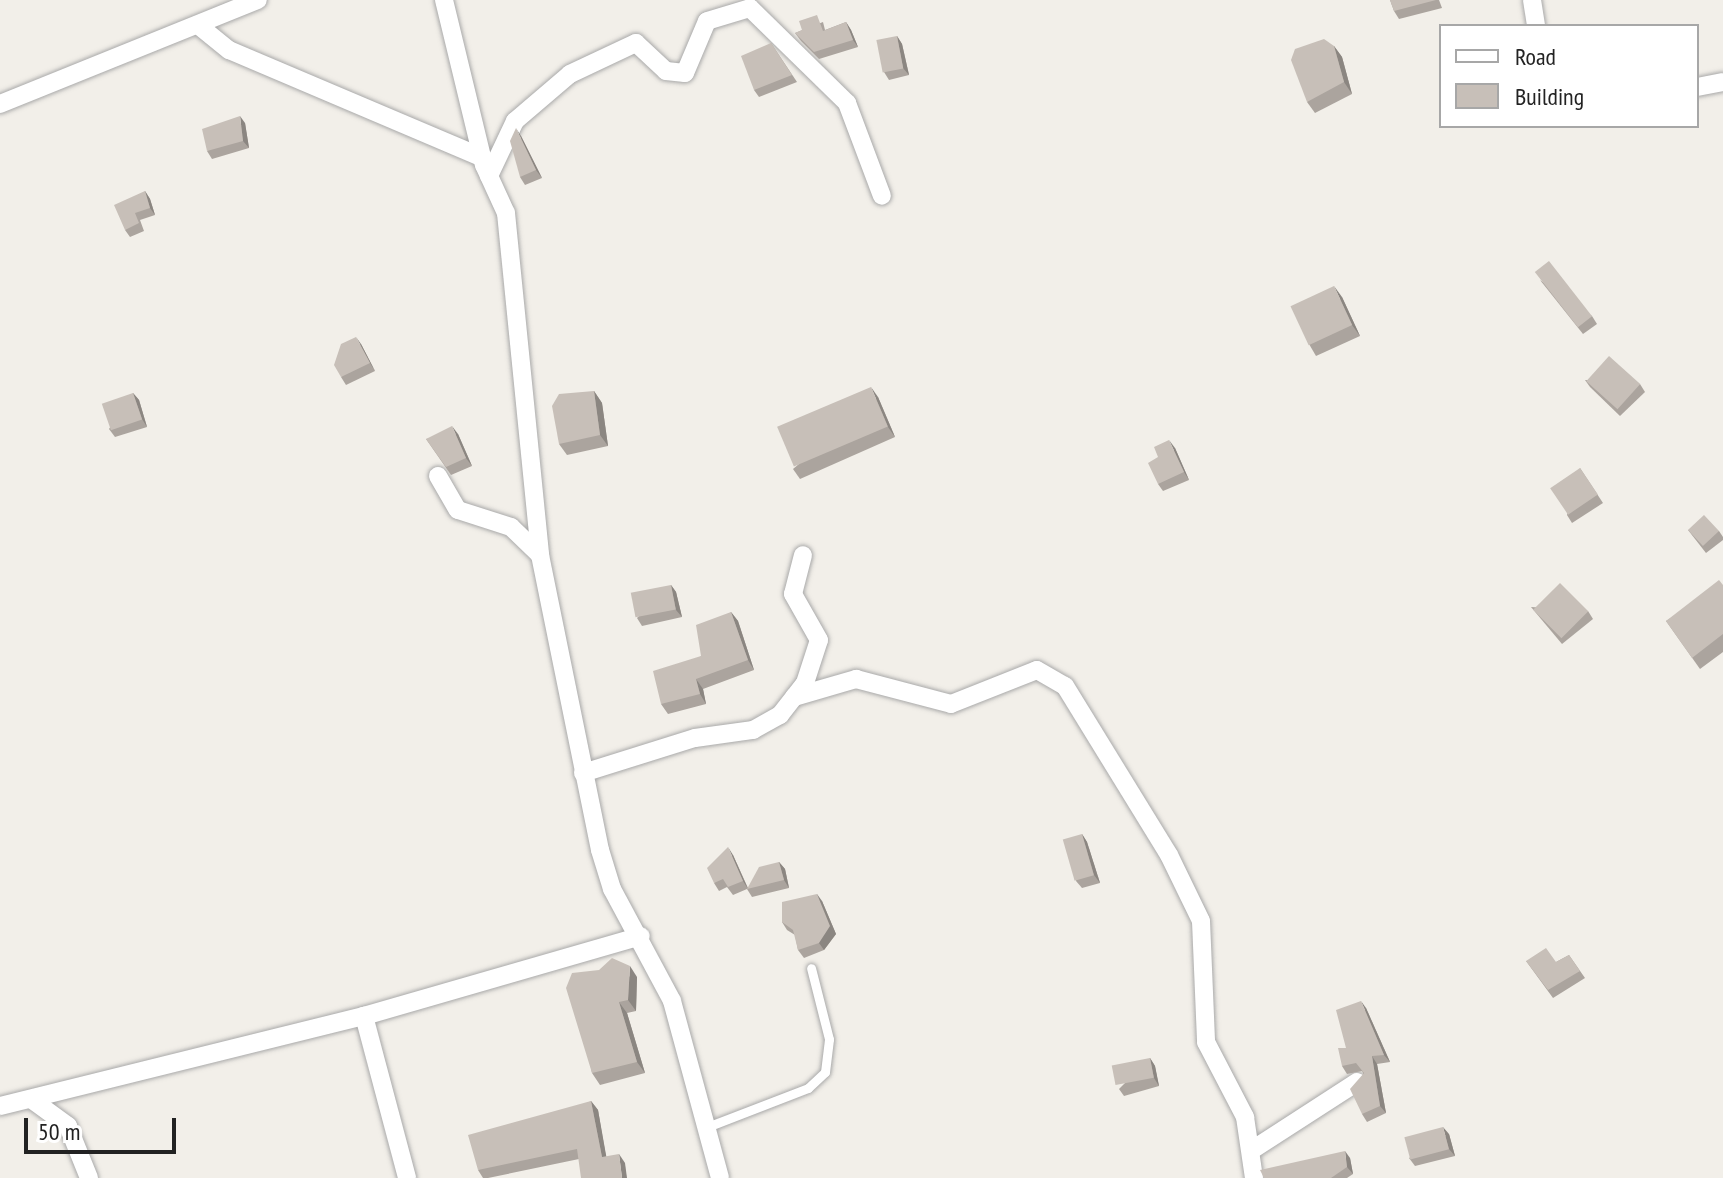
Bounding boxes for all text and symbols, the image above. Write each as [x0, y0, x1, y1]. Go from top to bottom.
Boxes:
legend [1439, 24, 1699, 128]
text: Road [1515, 41, 1556, 72]
text: Building [1515, 81, 1584, 112]
scale bar [28, 1102, 180, 1152]
text: 50 m [38, 1116, 80, 1147]

